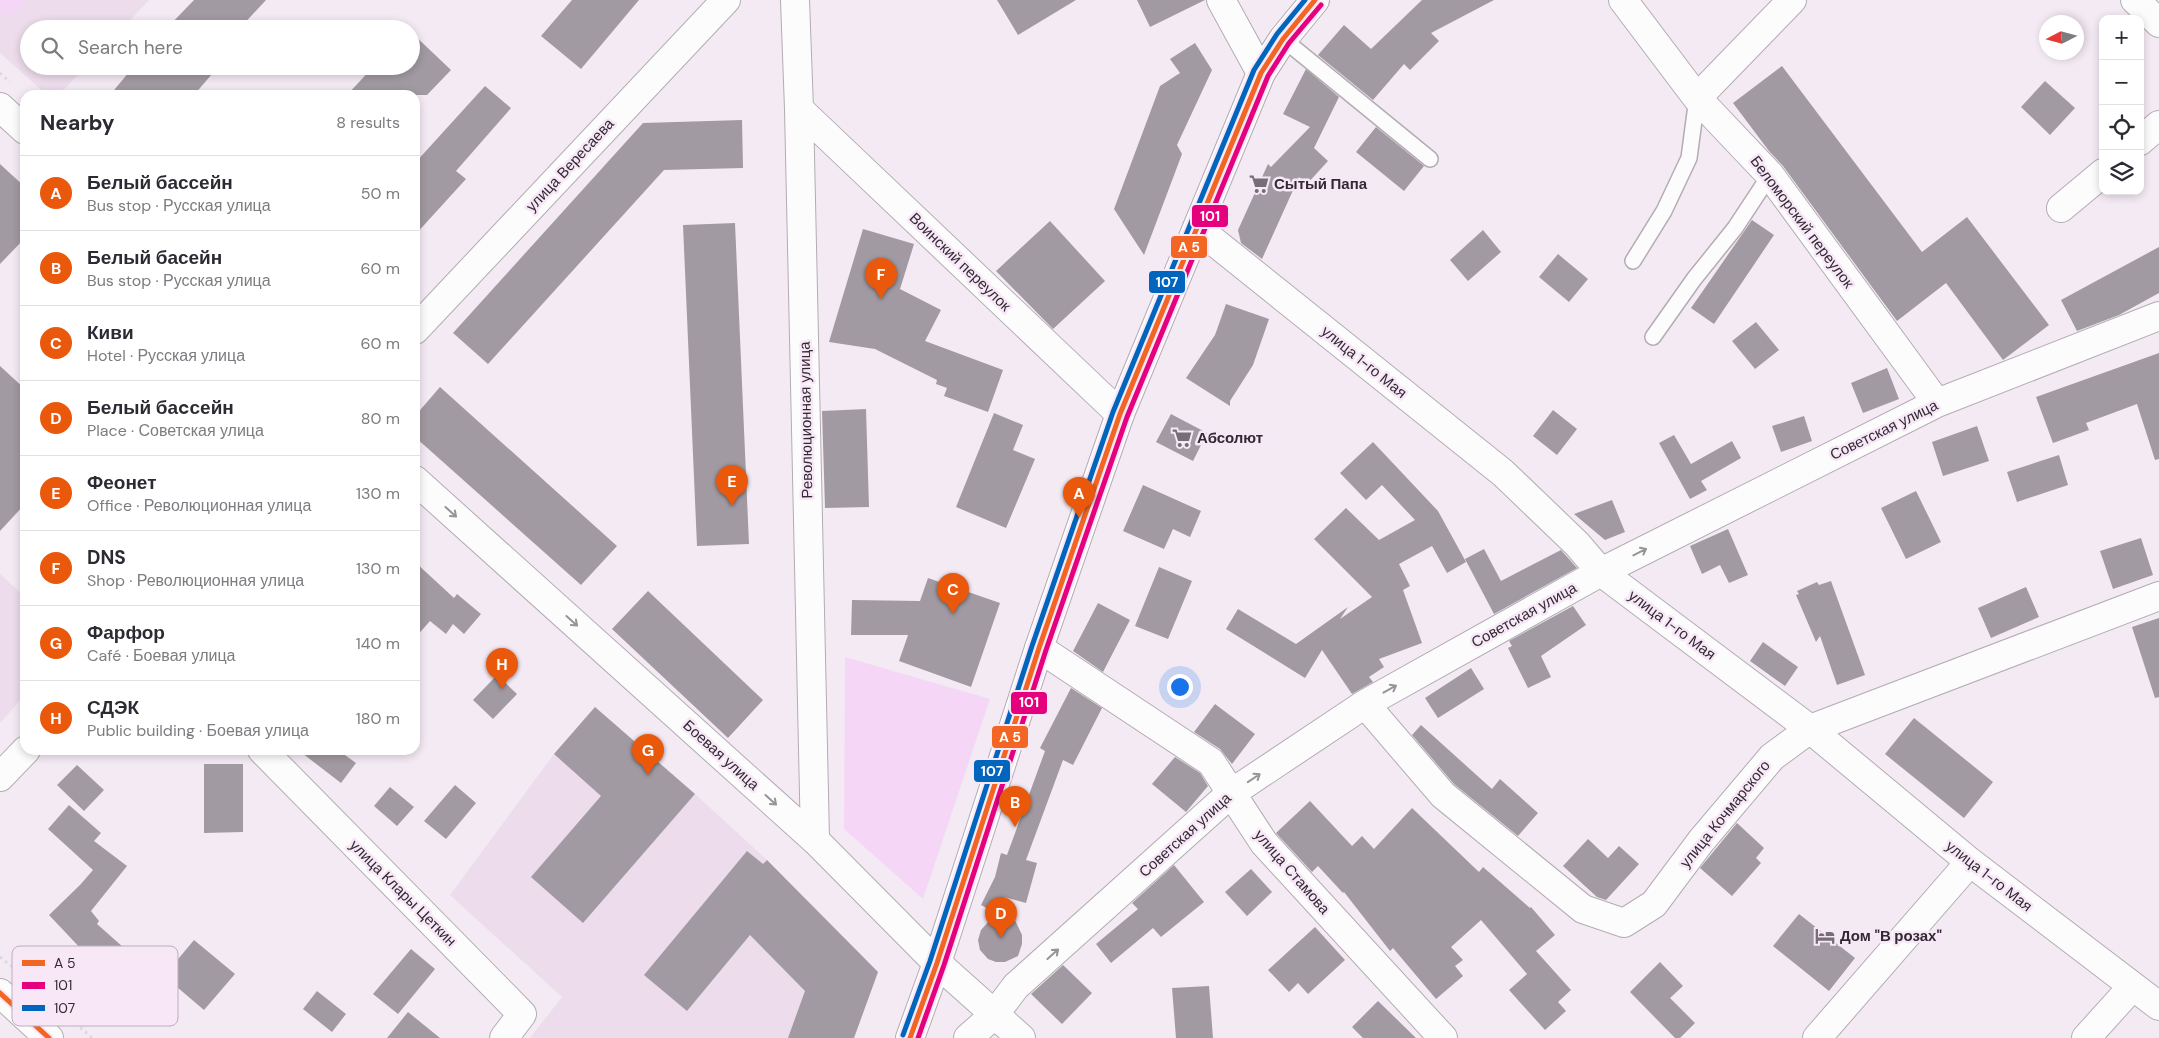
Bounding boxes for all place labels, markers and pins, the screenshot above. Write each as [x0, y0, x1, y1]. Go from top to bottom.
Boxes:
supermarket icon: Сытый Папа [1248, 173, 1270, 195]
place label: Сытый Папа [1274, 174, 1368, 194]
pin: F [865, 258, 897, 299]
supermarket icon: Абсолют [1171, 427, 1193, 449]
place label: Абсолют [1197, 428, 1263, 448]
pin: E [716, 465, 748, 506]
pin: A [1063, 477, 1095, 518]
pin: C [937, 573, 969, 614]
pin: H [486, 648, 518, 689]
pin: G [632, 734, 664, 775]
pin: B [999, 786, 1031, 827]
pin: D [985, 897, 1017, 938]
hotel icon: Дом "В розах" [1814, 925, 1836, 947]
place label: Дом "В розах" [1840, 926, 1942, 946]

